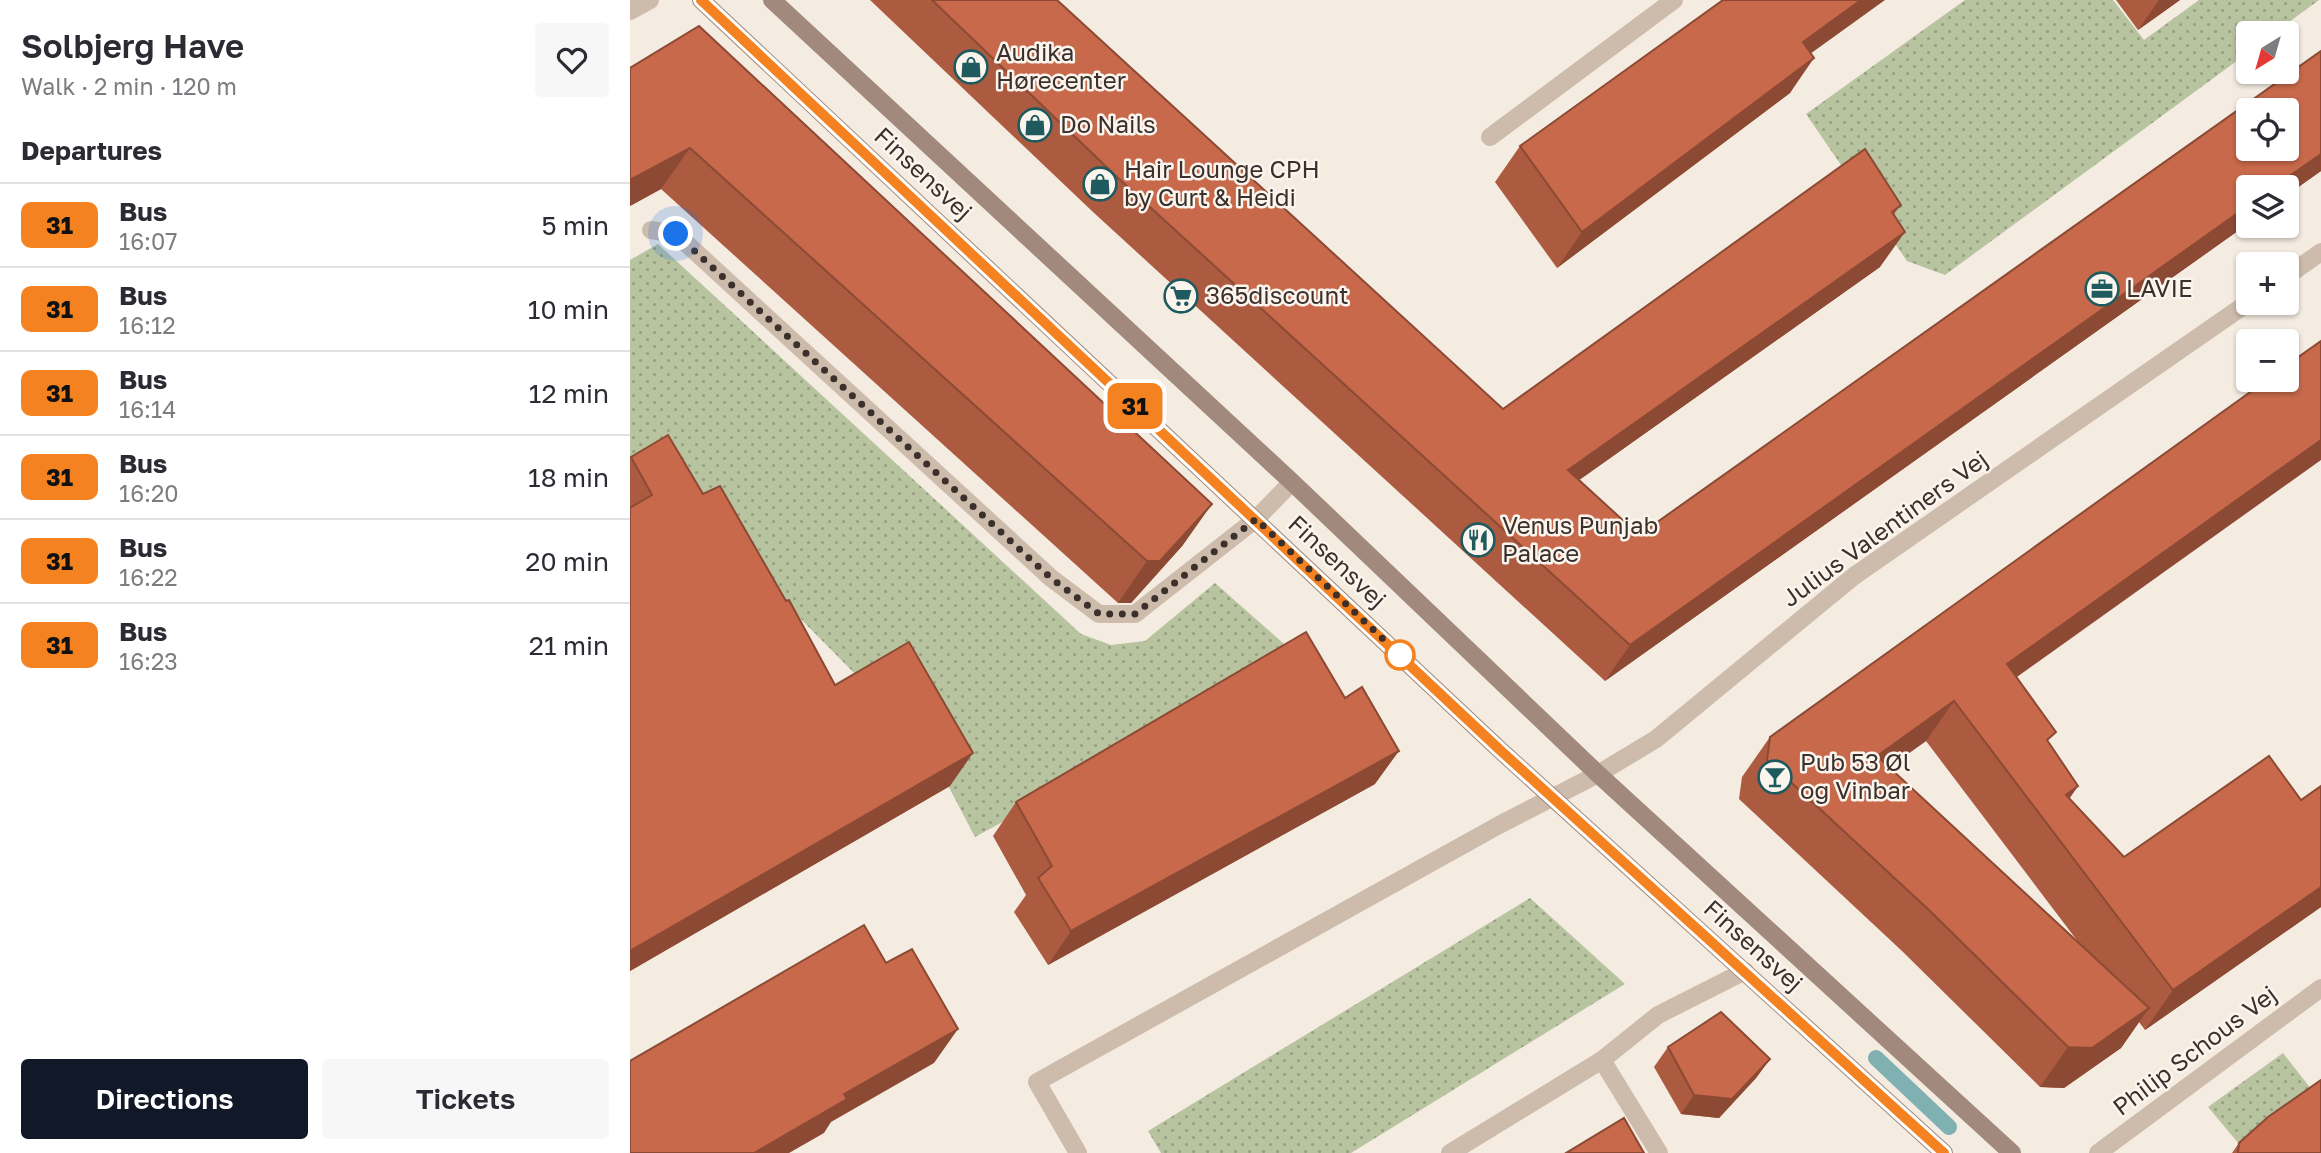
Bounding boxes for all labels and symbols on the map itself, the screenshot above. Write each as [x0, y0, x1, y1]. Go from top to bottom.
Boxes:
north arrow [2236, 21, 2300, 84]
place label: Audika Hørecenter [996, 37, 1126, 94]
shop icon: Audika Hørecenter [952, 48, 990, 86]
shop icon: Do Nails [1016, 106, 1054, 144]
place label: Do Nails [1060, 109, 1156, 138]
street label: Finsensvej [869, 120, 979, 225]
place label: Hair Lounge CPH by Curt & Heidi [1124, 154, 1320, 211]
shop icon: Hair Lounge CPH by Curt & Heidi [1081, 165, 1119, 203]
your location [658, 216, 693, 251]
office icon: LAVIE [2083, 270, 2121, 308]
place label: LAVIE [2126, 273, 2193, 302]
supermarket icon: 365discount [1162, 277, 1200, 315]
place label: 365discount [1206, 280, 1349, 309]
line badge: 31 [1104, 383, 1166, 429]
street label: Julius Valentiners Vej [1776, 443, 1993, 612]
street label: Finsensvej [1283, 508, 1393, 613]
place label: Venus Punjab Palace [1502, 510, 1658, 567]
restaurant icon: Venus Punjab Palace [1459, 521, 1497, 559]
unlabelled marker [1385, 640, 1415, 670]
place label: Pub 53 Øl og Vinbar [1800, 747, 1910, 804]
bar icon: Pub 53 Øl og Vinbar [1756, 758, 1794, 796]
street label: Finsensvej [1699, 893, 1809, 997]
street label: Philip Schous Vej [2106, 979, 2282, 1121]

